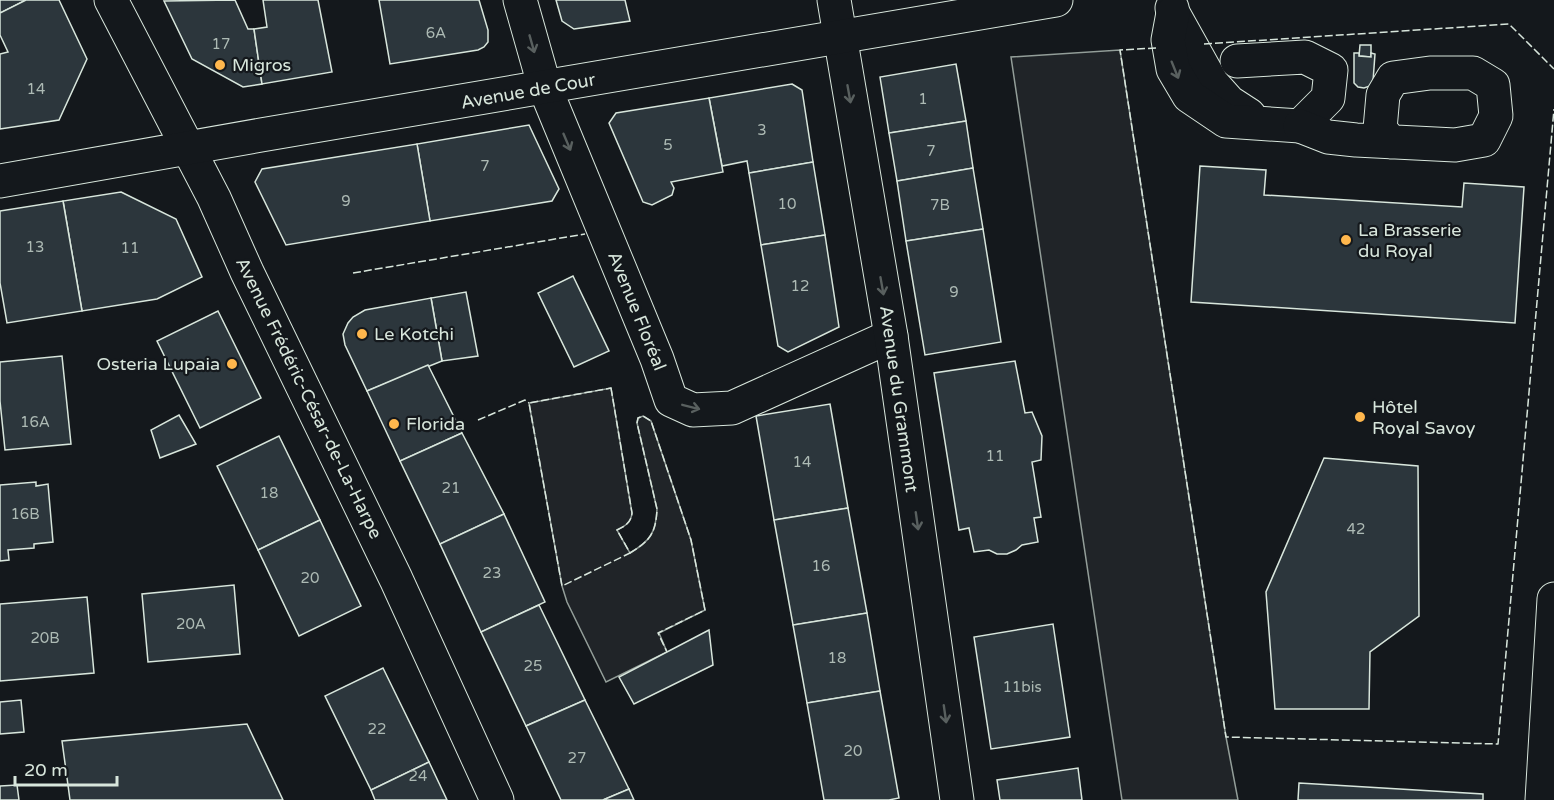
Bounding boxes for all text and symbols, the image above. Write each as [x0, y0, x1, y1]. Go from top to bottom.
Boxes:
house number: 6A [426, 24, 446, 42]
one-way arrow [527, 34, 539, 53]
house number: 17 [212, 35, 230, 53]
place label: Migros [232, 54, 291, 76]
marker: Migros [213, 58, 227, 72]
one-way arrow [1170, 60, 1181, 78]
street label: Avenue de Cour [459, 68, 597, 114]
house number: 14 [27, 80, 45, 98]
one-way arrow [844, 84, 855, 103]
house number: 1 [918, 90, 928, 108]
house number: 3 [757, 121, 767, 139]
one-way arrow [562, 132, 573, 151]
house number: 5 [663, 136, 673, 154]
house number: 7 [926, 142, 936, 160]
house number: 7 [480, 157, 490, 175]
house number: 9 [341, 192, 351, 210]
house number: 10 [778, 195, 796, 213]
house number: 7B [930, 196, 950, 214]
place label: La Brasserie du Royal [1358, 219, 1462, 262]
marker: La Brasserie du Royal [1339, 233, 1353, 247]
house number: 13 [26, 238, 44, 256]
house number: 11 [121, 239, 139, 257]
street label: Avenue Floréal [603, 248, 671, 374]
street label: Avenue Frédéric-César-de-La-Harpe [231, 254, 387, 542]
one-way arrow [877, 276, 888, 296]
house number: 12 [791, 277, 809, 295]
house number: 9 [949, 283, 959, 301]
street label: Avenue du Grammont [875, 304, 923, 494]
place label: Le Kotchi [374, 323, 454, 345]
marker: Le Kotchi [355, 327, 369, 341]
place label: Osteria Lupaia [96, 353, 220, 375]
marker: Osteria Lupaia [225, 357, 239, 371]
place label: Hôtel Royal Savoy [1372, 396, 1476, 439]
one-way arrow [682, 403, 701, 414]
marker: Hôtel Royal Savoy [1353, 410, 1367, 424]
house number: 16A [20, 413, 50, 431]
place label: Florida [406, 413, 465, 435]
marker: Florida [387, 417, 401, 431]
house number: 11 [986, 447, 1004, 465]
house number: 14 [793, 453, 811, 471]
house number: 21 [442, 479, 460, 497]
house number: 18 [260, 484, 278, 502]
house number: 16B [10, 505, 40, 523]
one-way arrow [912, 510, 923, 530]
house number: 42 [1347, 520, 1365, 538]
house number: 16 [812, 557, 830, 575]
house number: 23 [483, 564, 501, 582]
house number: 20 [301, 569, 319, 587]
house number: 20A [176, 615, 206, 633]
house number: 20B [30, 629, 60, 647]
house number: 18 [828, 649, 846, 667]
house number: 25 [524, 657, 542, 675]
house number: 11bis [1002, 678, 1042, 696]
one-way arrow [939, 703, 950, 723]
house number: 22 [368, 720, 386, 738]
house number: 20 [844, 742, 862, 760]
scale bar [15, 749, 117, 787]
house number: 27 [568, 749, 586, 767]
text: 20 m [24, 759, 68, 781]
house number: 24 [409, 767, 427, 785]

